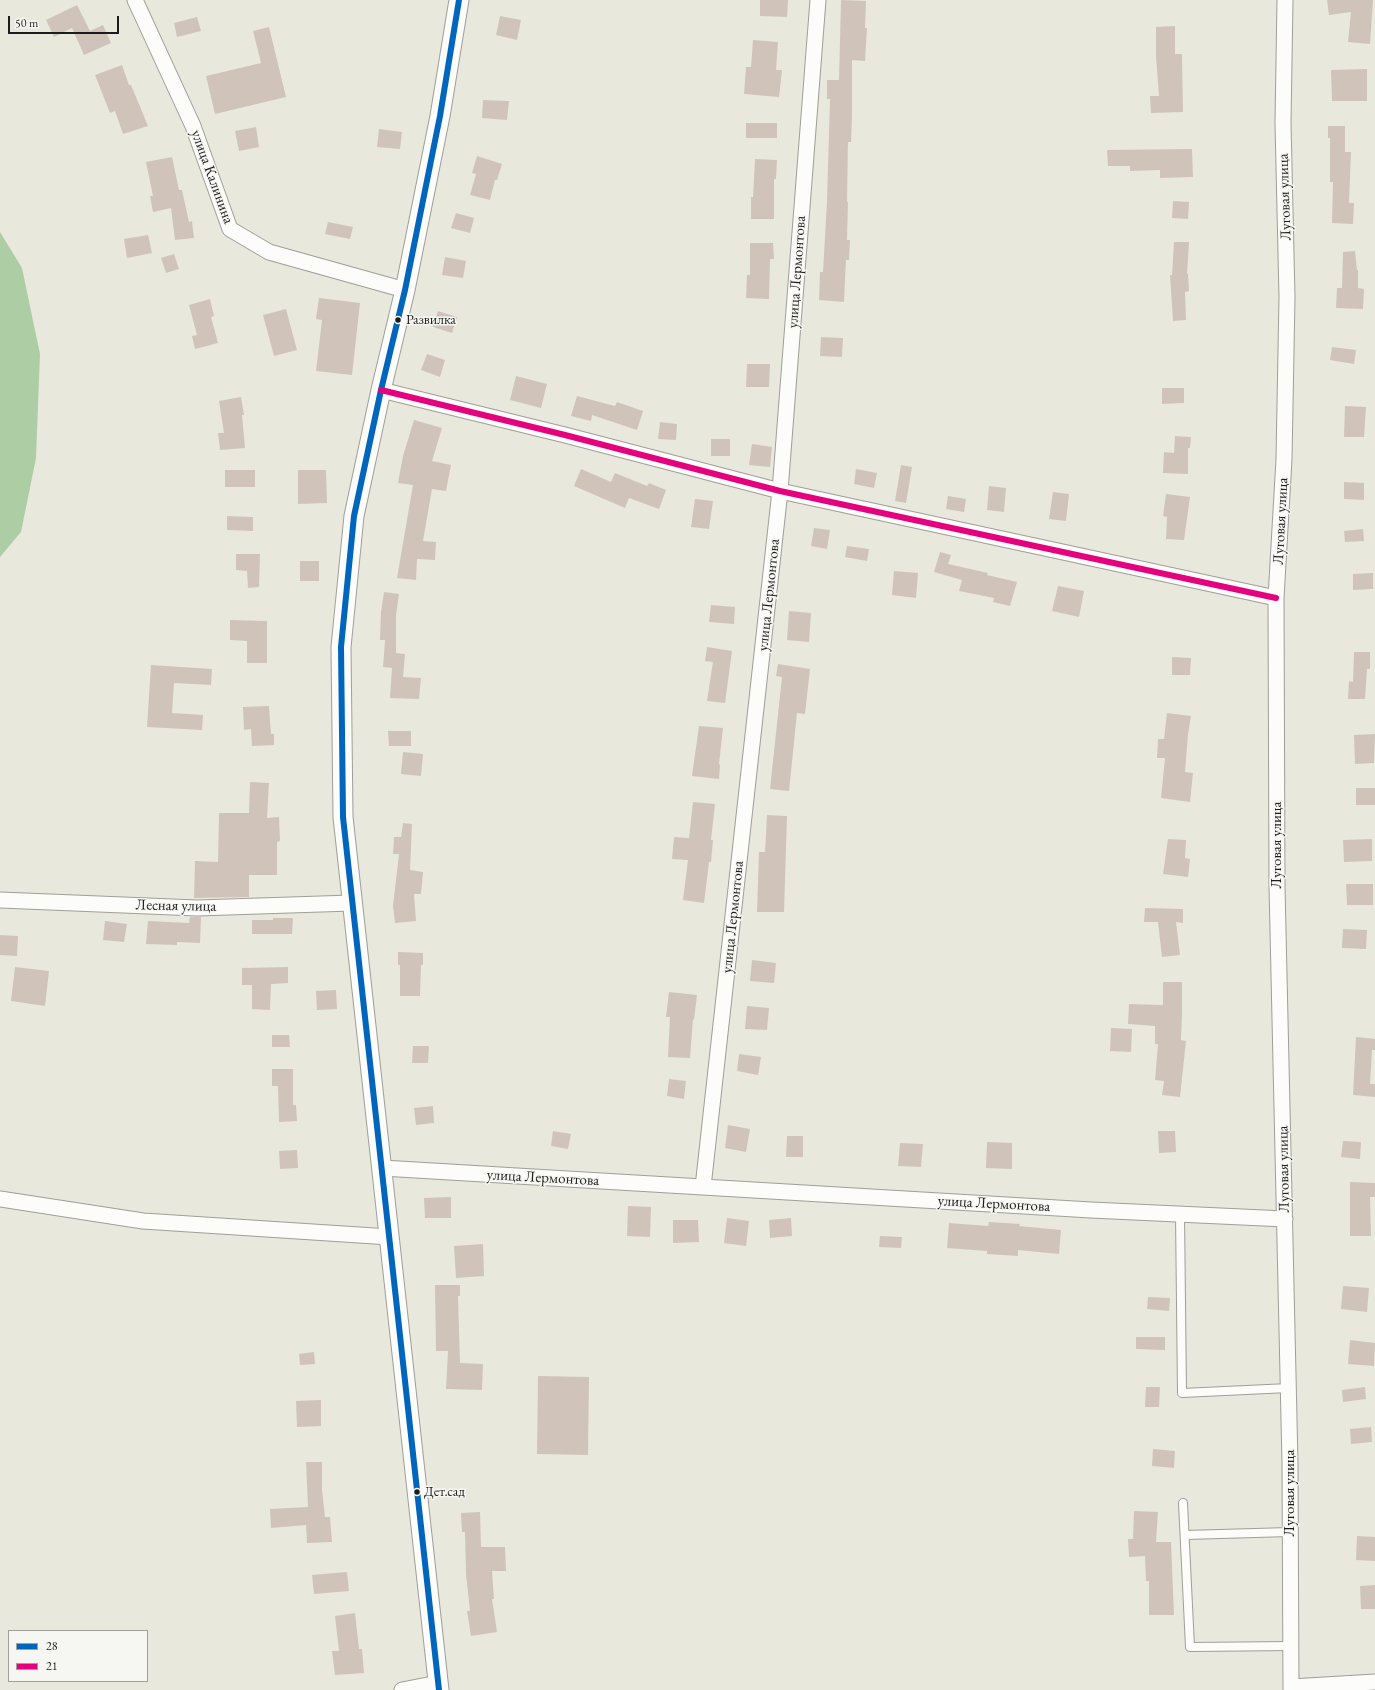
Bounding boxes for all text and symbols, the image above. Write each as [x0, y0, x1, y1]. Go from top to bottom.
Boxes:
scale bar [10, 8, 121, 34]
text: 50 m [15, 15, 38, 31]
street label: улица Калинина [187, 128, 237, 226]
street label: Луговая улица [1274, 153, 1296, 241]
street label: улица Лермонтова [784, 215, 810, 329]
place label: Развилка [406, 312, 456, 328]
marker: Развилка [393, 315, 403, 325]
street label: Луговая улица [1270, 477, 1292, 565]
street label: улица Лермонтова [754, 538, 784, 652]
street label: Луговая улица [1268, 801, 1286, 889]
street label: улица Лермонтова [718, 860, 748, 974]
street label: Лесная улица [135, 896, 217, 916]
street label: Луговая улица [1274, 1125, 1294, 1213]
street label: улица Лермонтова [486, 1166, 600, 1190]
street label: улица Лермонтова [937, 1192, 1051, 1216]
street label: Луговая улица [1281, 1449, 1299, 1537]
place label: Дет.сад [424, 1484, 465, 1500]
marker: Дет.сад [412, 1487, 422, 1497]
legend [8, 1630, 148, 1682]
text: 28 [46, 1638, 58, 1654]
text: 21 [46, 1658, 58, 1674]

